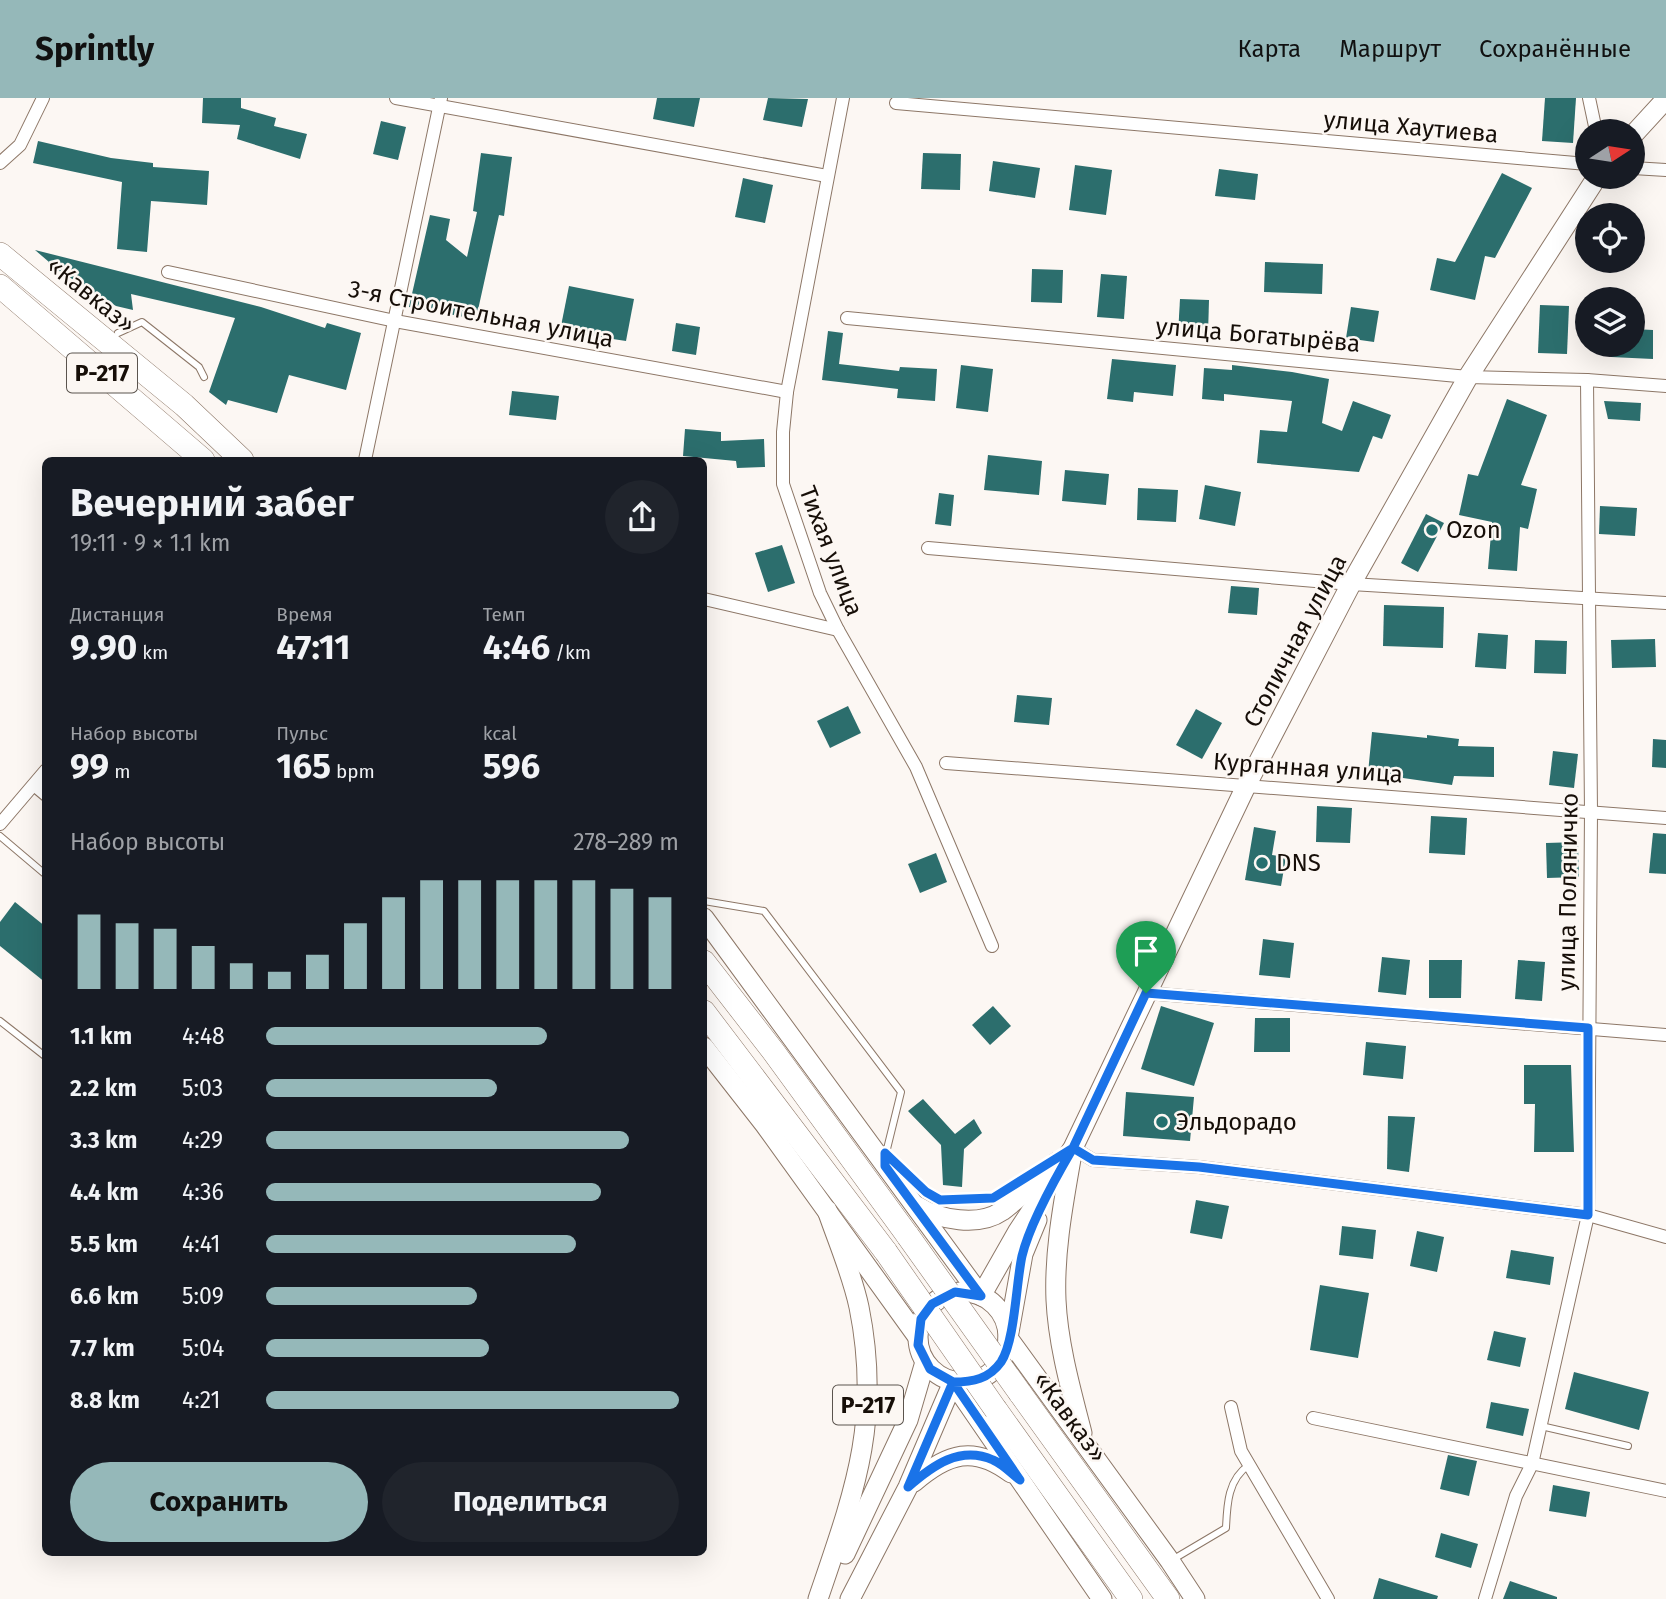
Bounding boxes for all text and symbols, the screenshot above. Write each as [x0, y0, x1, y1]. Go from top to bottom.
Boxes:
text: Sprintly [35, 29, 154, 69]
text: Карта [1238, 35, 1301, 63]
text: Маршрут [1339, 35, 1441, 63]
text: Сохранённые [1479, 35, 1631, 63]
street label: улица Хаутиева [1323, 105, 1499, 149]
north arrow [1575, 119, 1645, 189]
map controls [1575, 119, 1645, 357]
button: locate [1575, 203, 1645, 273]
street label: «Кавказ» [41, 251, 141, 339]
street label: 3-я Строительная улица [346, 275, 616, 353]
button: layers [1575, 287, 1645, 357]
street label: улица Богатырёва [1155, 312, 1361, 358]
road number: Р-217 [67, 354, 137, 392]
text: Вечерний забег [70, 480, 354, 526]
button: share [605, 480, 679, 554]
street label: Тихая улица [793, 482, 869, 620]
place label: Ozon [1446, 516, 1501, 544]
marker: Ozon [1424, 522, 1440, 538]
text: 19:11 · 9 × 1.1 km [70, 529, 230, 557]
street label: Столичная улица [1238, 550, 1352, 732]
text: Дистанция [70, 603, 165, 626]
text: Время [276, 603, 333, 626]
text: Темп [483, 603, 526, 626]
text: 9.90 [70, 626, 137, 668]
text: 47:11 [276, 626, 351, 668]
text: 4:46 [483, 626, 550, 668]
text: km [137, 641, 168, 664]
text: /km [550, 641, 591, 664]
text: Набор высоты [70, 722, 198, 745]
text: Пульс [276, 722, 328, 745]
text: kcal [483, 722, 517, 745]
text: 99 [70, 745, 109, 787]
text: 165 [276, 745, 331, 787]
text: 596 [483, 745, 540, 787]
street label: Курганная улица [1212, 747, 1404, 789]
text: m [109, 760, 131, 783]
text: bpm [331, 760, 375, 783]
street label: улица Поляничко [1552, 793, 1584, 991]
text: Набор высоты [70, 828, 225, 856]
text: 278–289 m [573, 828, 679, 856]
place label: DNS [1276, 849, 1321, 877]
marker: DNS [1254, 855, 1270, 871]
pin [1116, 921, 1176, 993]
icon: arrive [1127, 932, 1165, 970]
text: 1.1 km [70, 1022, 132, 1050]
text: 4:48 [182, 1022, 225, 1050]
text: 2.2 km [70, 1074, 137, 1102]
text: 5:03 [182, 1074, 223, 1102]
place label: Эльдорадо [1176, 1108, 1297, 1136]
marker: Эльдорадо [1154, 1114, 1170, 1130]
text: 3.3 km [70, 1126, 137, 1154]
text: 4:29 [182, 1126, 223, 1154]
text: 4.4 km [70, 1178, 139, 1206]
text: 4:36 [182, 1178, 224, 1206]
text: 5.5 km [70, 1230, 138, 1258]
text: 4:41 [182, 1230, 221, 1258]
text: 6.6 km [70, 1282, 139, 1310]
text: 5:09 [182, 1282, 224, 1310]
text: 7.7 km [70, 1334, 135, 1362]
text: 5:04 [182, 1334, 224, 1362]
street label: «Кавказ» [1028, 1366, 1112, 1468]
text: 8.8 km [70, 1386, 140, 1414]
text: 4:21 [182, 1386, 221, 1414]
road number: Р-217 [833, 1386, 903, 1424]
button: Сохранить [70, 1462, 368, 1542]
button: Поделиться [382, 1462, 679, 1542]

